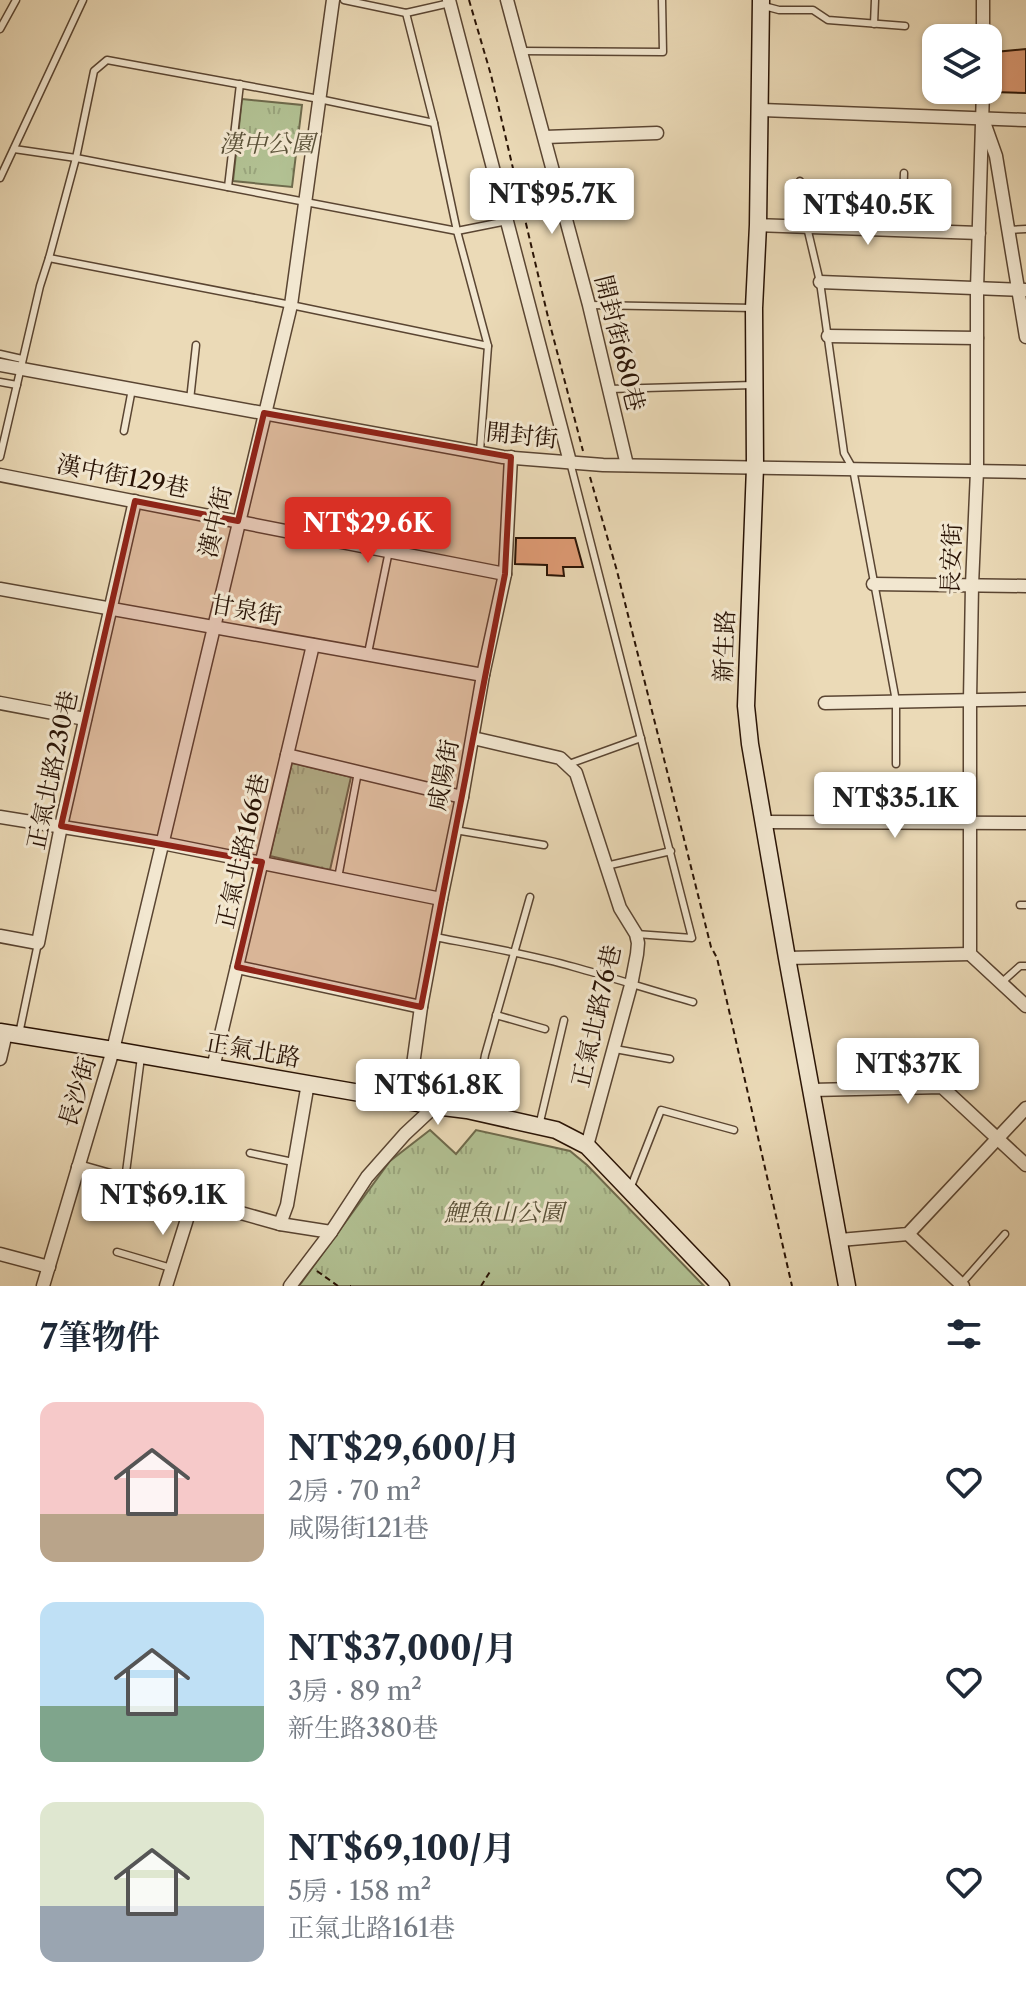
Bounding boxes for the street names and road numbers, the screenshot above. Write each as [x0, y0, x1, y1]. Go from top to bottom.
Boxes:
street label: 開封街680巷 [589, 272, 651, 414]
street label: 開封街 [485, 417, 559, 453]
street label: 漢中街129巷 [54, 449, 192, 503]
street label: 漢中街 [193, 484, 237, 560]
street label: 長安街 [935, 523, 967, 595]
street label: 甘泉街 [208, 589, 284, 631]
street label: 新生路 [708, 610, 740, 682]
street label: 正氣北路230巷 [21, 688, 83, 852]
street label: 咸陽街 [422, 737, 464, 813]
street label: 正氣北路166巷 [210, 771, 274, 931]
street label: 正氣北路76巷 [566, 942, 626, 1090]
street label: 正氣北路 [203, 1027, 303, 1073]
street label: 長沙街 [53, 1053, 101, 1131]

